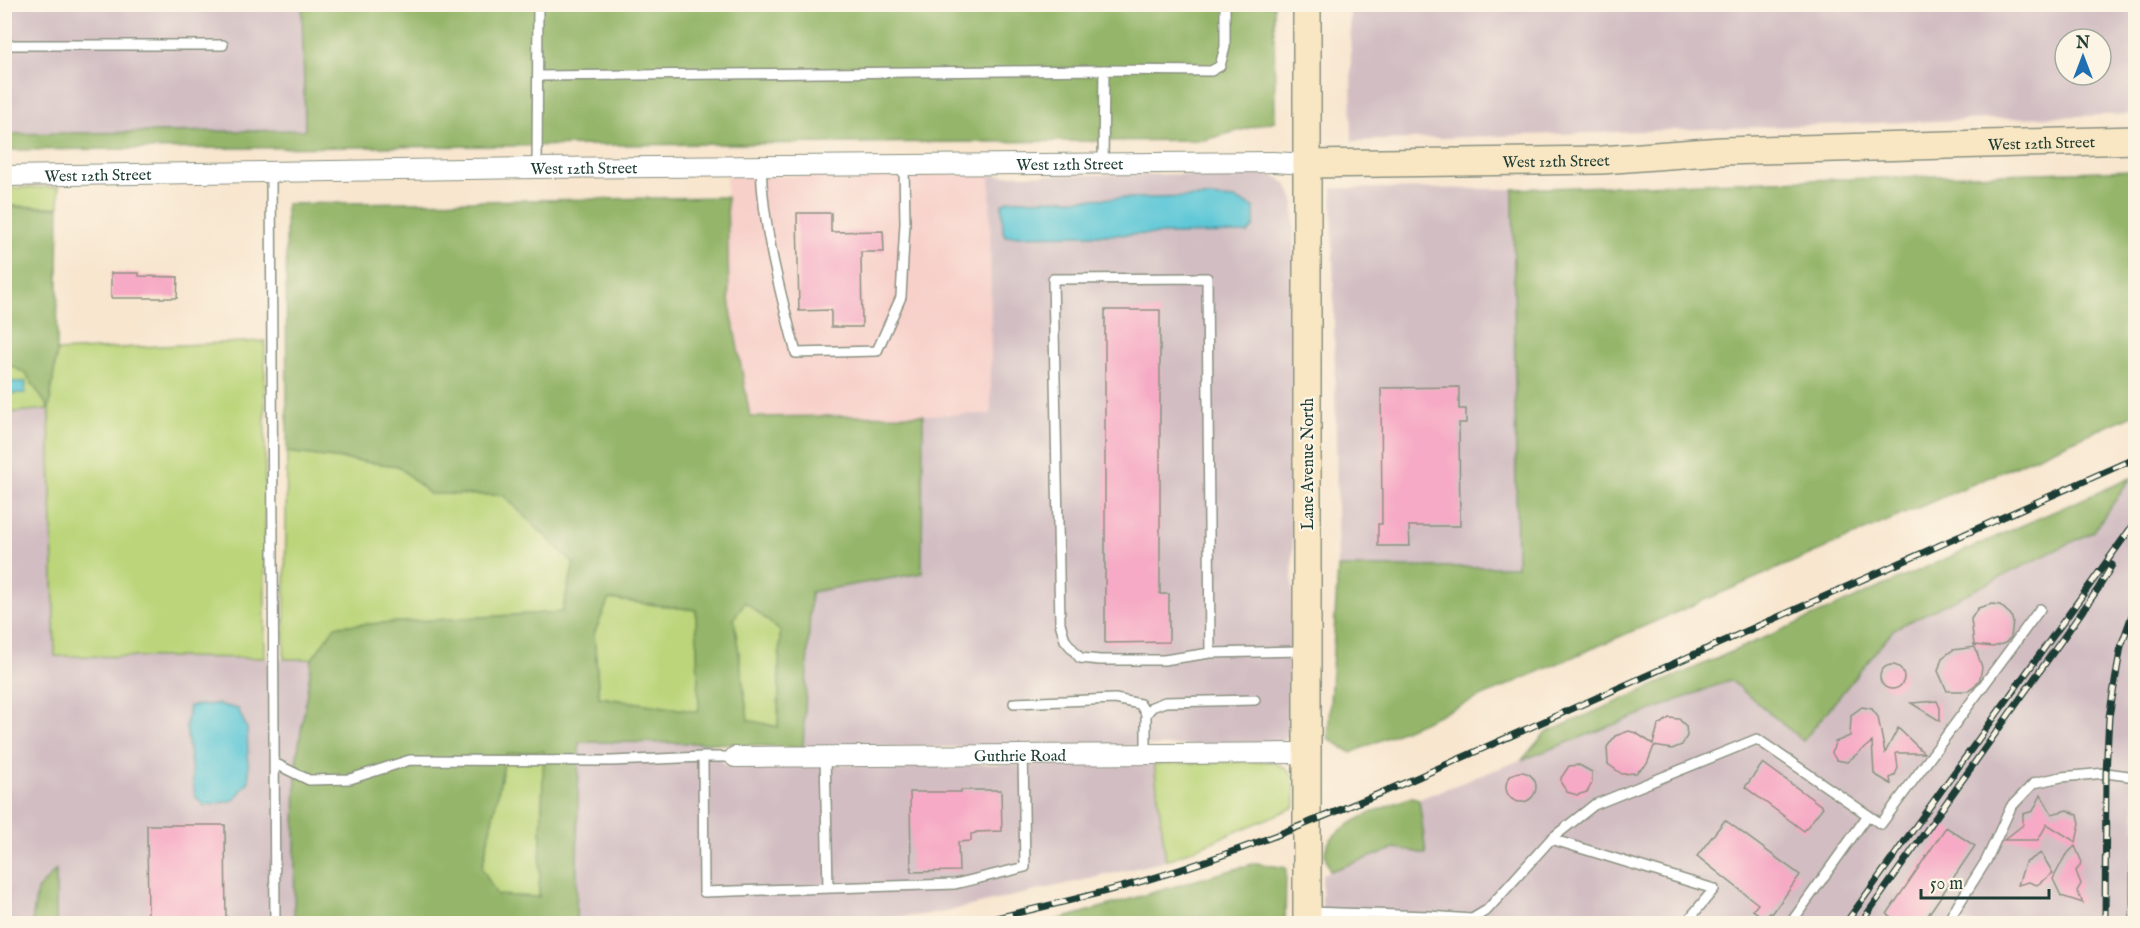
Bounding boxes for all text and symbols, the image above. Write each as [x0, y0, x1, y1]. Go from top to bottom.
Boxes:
north arrow [2053, 27, 2113, 87]
text: N [2075, 34, 2090, 54]
street label: West 12th Street [1988, 133, 2096, 156]
street label: West 12th Street [1502, 151, 1611, 173]
street label: West 12th Street [1016, 155, 1124, 176]
street label: West 12th Street [530, 159, 638, 180]
street label: West 12th Street [44, 166, 152, 187]
street label: Lane Avenue North [1299, 398, 1319, 530]
street label: Guthrie Road [974, 747, 1067, 767]
scale bar [1921, 862, 2048, 900]
text: 50 m [1930, 873, 1963, 896]

